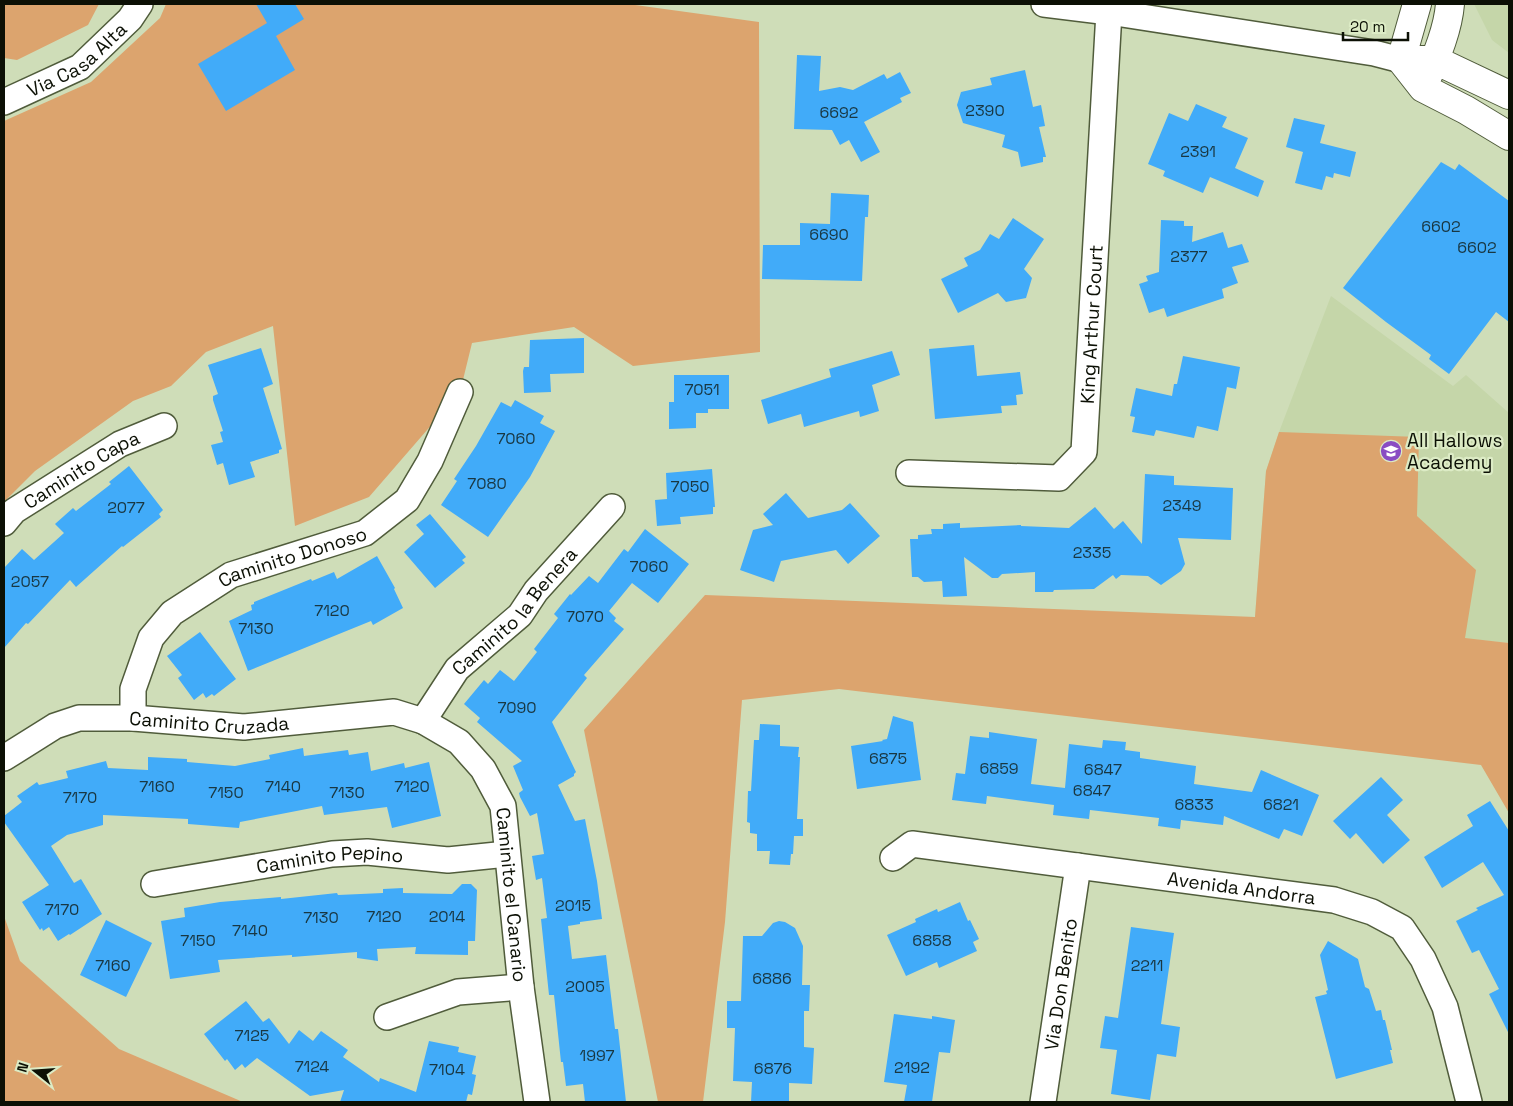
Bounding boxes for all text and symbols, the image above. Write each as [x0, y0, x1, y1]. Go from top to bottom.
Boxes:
scale bar [1343, 10, 1408, 42]
street label: Via Casa Alta [23, 16, 132, 102]
text: 20 m [1350, 17, 1385, 36]
house number: 2390 [965, 100, 1005, 121]
house number: 6692 [819, 102, 859, 123]
house number: 2391 [1180, 141, 1216, 162]
house number: 6602 [1421, 216, 1461, 237]
house number: 6690 [809, 224, 849, 245]
house number: 6602 [1457, 237, 1497, 258]
street label: King Arthur Court [1074, 244, 1108, 405]
house number: 2377 [1170, 246, 1208, 267]
house number: 7051 [684, 379, 720, 400]
street label: Caminito Capa [19, 425, 143, 514]
house number: 7060 [496, 428, 536, 449]
place label: All Hallows Academy [1407, 428, 1503, 475]
school or university icon: All Hallows Academy [1379, 439, 1403, 463]
house number: 7080 [467, 473, 507, 494]
house number: 7050 [671, 476, 710, 497]
house number: 2349 [1162, 495, 1202, 516]
house number: 2077 [107, 497, 145, 518]
street label: Caminito Donoso [213, 521, 370, 593]
street label: Caminito la Benera [446, 542, 582, 681]
house number: 2335 [1073, 542, 1111, 563]
house number: 7060 [629, 556, 669, 577]
house number: 2057 [11, 571, 49, 592]
house number: 7120 [314, 600, 350, 621]
house number: 7070 [566, 606, 604, 627]
house number: 7130 [238, 618, 274, 639]
house number: 7090 [497, 697, 537, 718]
street label: Caminito Cruzada [128, 705, 290, 740]
house number: 6875 [869, 748, 907, 769]
house number: 6859 [979, 758, 1019, 779]
house number: 6847 [1084, 759, 1122, 780]
house number: 7160 [139, 776, 175, 797]
house number: 7140 [265, 776, 301, 797]
house number: 7120 [394, 776, 430, 797]
house number: 6847 [1073, 780, 1111, 801]
house number: 7150 [208, 782, 244, 803]
house number: 7130 [329, 782, 365, 803]
house number: 7170 [63, 787, 97, 808]
house number: 6833 [1174, 794, 1214, 815]
house number: 6821 [1263, 794, 1299, 815]
street label: Caminito el Canario [491, 806, 533, 983]
street label: Caminito Pepino [254, 839, 405, 879]
street label: Avenida Andorra [1166, 866, 1317, 910]
house number: 2015 [555, 895, 591, 916]
house number: 7170 [45, 899, 79, 920]
house number: 7120 [366, 906, 402, 927]
house number: 2014 [429, 906, 465, 927]
house number: 7130 [303, 907, 339, 928]
street label: Via Don Benito [1038, 916, 1083, 1052]
house number: 7140 [232, 920, 268, 941]
house number: 7150 [180, 930, 216, 951]
house number: 6858 [912, 930, 952, 951]
house number: 7160 [95, 955, 131, 976]
house number: 2211 [1131, 955, 1163, 976]
house number: 6886 [752, 968, 792, 989]
house number: 2005 [565, 976, 605, 997]
house number: 7125 [235, 1025, 269, 1046]
house number: 1997 [580, 1045, 615, 1066]
north arrow [10, 1046, 60, 1096]
house number: 7124 [295, 1056, 329, 1077]
house number: 2192 [894, 1057, 930, 1078]
house number: 6876 [754, 1058, 792, 1079]
house number: 7104 [429, 1059, 465, 1080]
text: N [13, 1060, 33, 1074]

